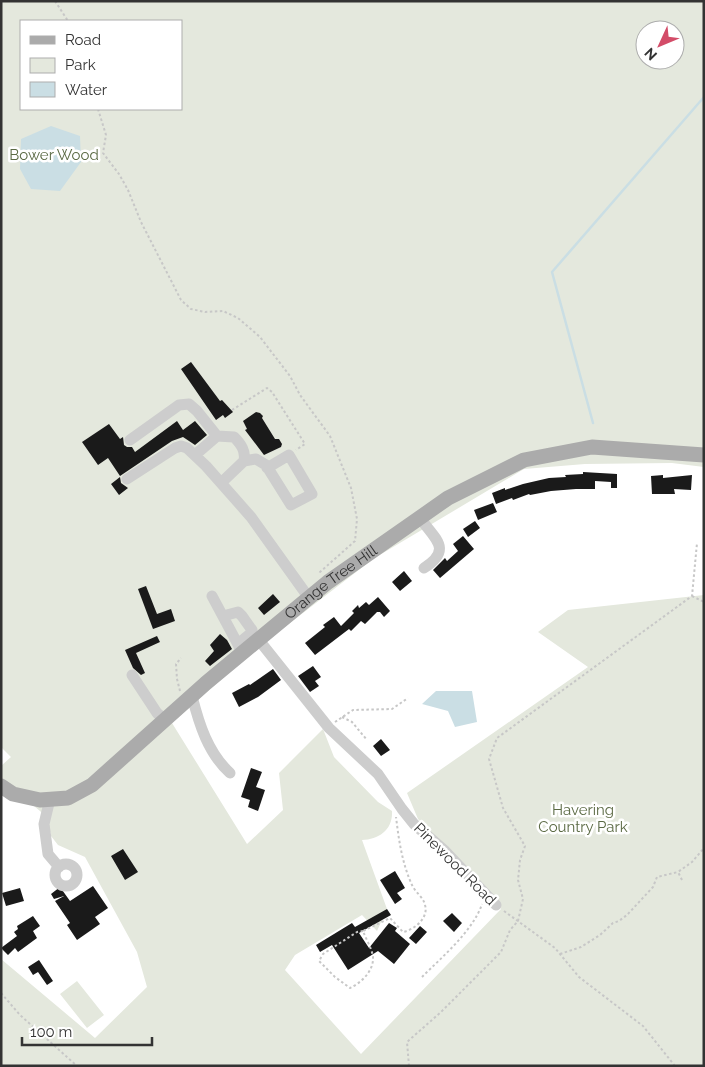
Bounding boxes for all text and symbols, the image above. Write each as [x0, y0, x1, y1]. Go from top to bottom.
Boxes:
legend [20, 20, 182, 110]
north arrow [635, 20, 685, 70]
text: Road [65, 31, 101, 49]
text: N [641, 45, 660, 63]
text: Park [65, 56, 96, 74]
text: Water [65, 81, 108, 99]
park label: Bower Wood [9, 146, 99, 164]
street label: Orange Tree Hill [281, 541, 381, 623]
park label: Havering Country Park [538, 801, 628, 836]
street label: Pinewood Road [410, 819, 500, 909]
scale bar [22, 1014, 152, 1046]
text: 100 m [30, 1023, 72, 1041]

